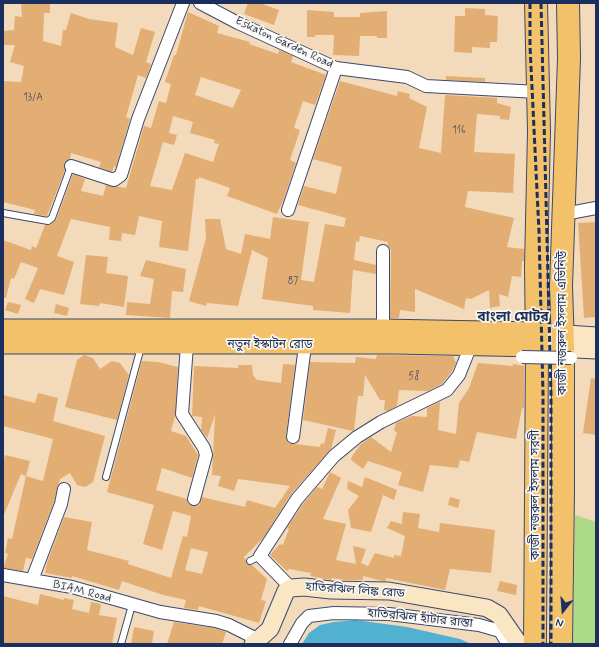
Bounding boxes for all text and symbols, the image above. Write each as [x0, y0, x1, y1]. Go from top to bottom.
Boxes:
street label: Eskaton Garden Road [233, 14, 335, 72]
house number: 13/A [23, 92, 43, 104]
house number: 116 [452, 125, 466, 137]
street label: কাজী নজরুল ইসলাম এভিনিউ [556, 251, 570, 395]
house number: 87 [288, 276, 298, 288]
district label: বাংলা মোটর [477, 310, 549, 326]
street label: নতুন ইস্কাটন রোড [228, 338, 312, 352]
house number: 58 [408, 371, 420, 383]
street label: কাজী নজরুল ইসলাম সরণী [529, 430, 543, 560]
street label: BIAM Road [51, 578, 113, 606]
street label: হাতিরঝিল লিঙ্ক রোড [305, 580, 405, 602]
north arrow [543, 591, 583, 631]
street label: হাতিরঝিল হাঁটার রাস্তা [367, 606, 473, 632]
text: N [554, 615, 565, 630]

